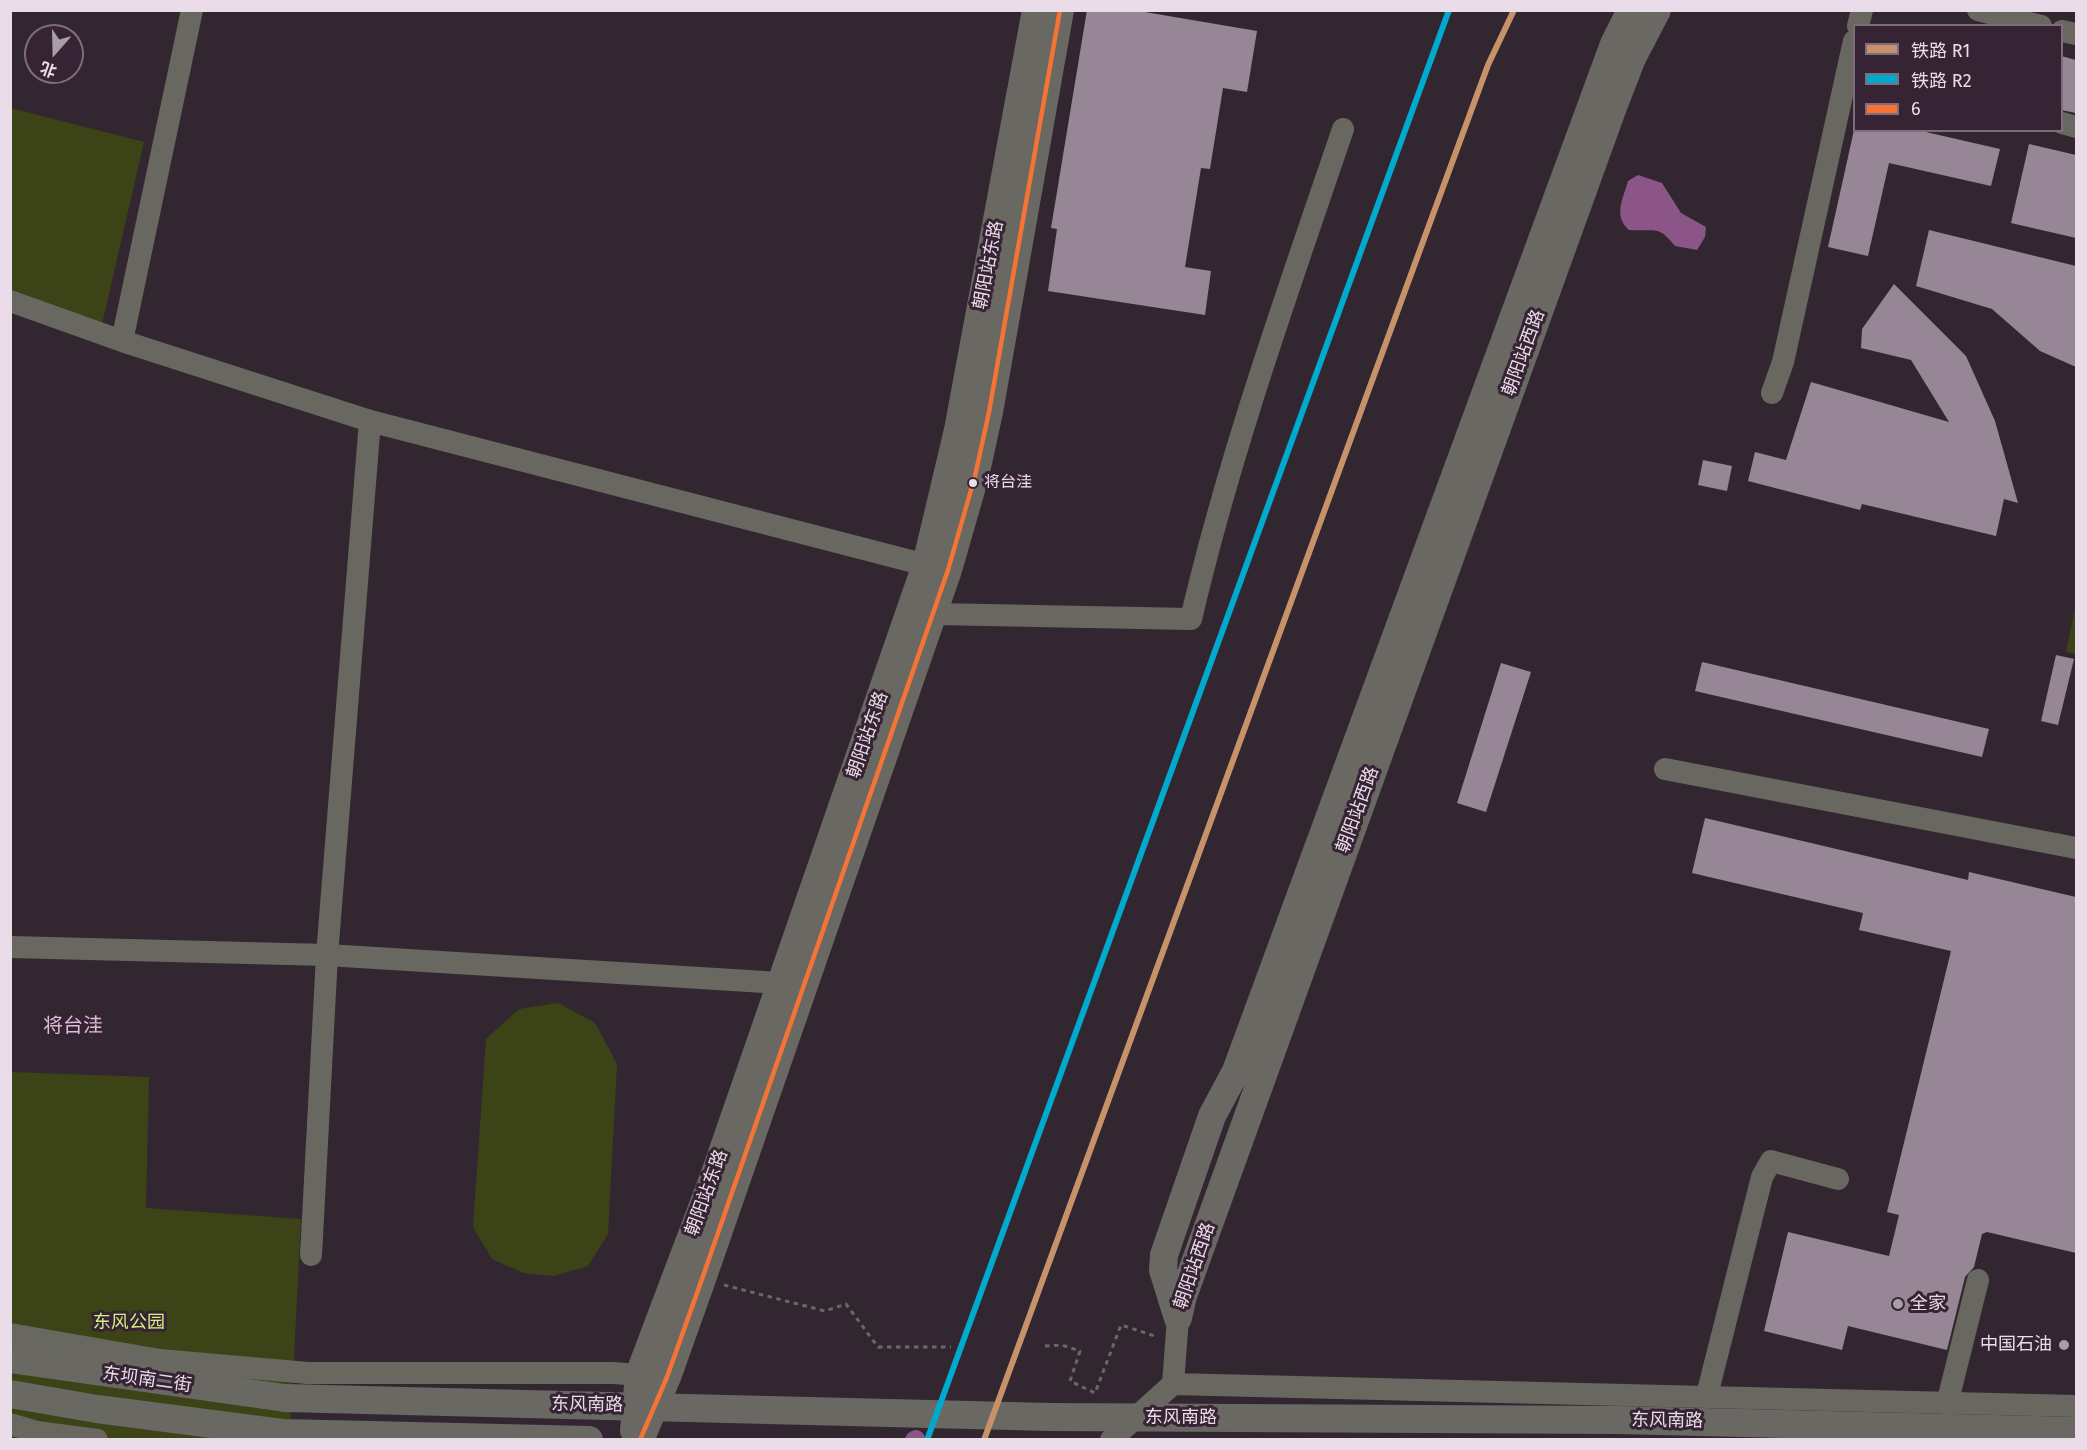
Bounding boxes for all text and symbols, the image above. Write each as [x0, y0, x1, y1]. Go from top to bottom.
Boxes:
north arrow [24, 24, 84, 84]
legend [1853, 24, 2063, 132]
text: 铁路 R1 [1911, 40, 1970, 62]
text: 北 [38, 58, 59, 81]
text: 铁路 R2 [1911, 70, 1972, 92]
text: 6 [1911, 98, 1921, 120]
street label: 朝阳站东路 [970, 219, 1008, 311]
street label: 朝阳站西路 [1498, 307, 1550, 399]
place label: 将台洼 [984, 473, 1032, 493]
marker: 将台洼 [967, 477, 979, 489]
street label: 朝阳站东路 [843, 689, 893, 781]
street label: 朝阳站西路 [1332, 764, 1384, 856]
district label: 将台洼 [43, 1014, 103, 1038]
street label: 朝阳站东路 [681, 1147, 733, 1239]
street label: 朝阳站西路 [1170, 1220, 1220, 1312]
place label: 全家 [1910, 1293, 1946, 1315]
marker: 全家 [1891, 1297, 1905, 1311]
park label: 东风公园 [93, 1312, 165, 1334]
place label: 中国石油 [1980, 1334, 2052, 1356]
marker: 中国石油 [2057, 1338, 2071, 1352]
street label: 东坝南二街 [101, 1363, 193, 1397]
street label: 东风南路 [551, 1394, 623, 1416]
street label: 东风南路 [1145, 1407, 1217, 1429]
street label: 东风南路 [1631, 1410, 1703, 1432]

